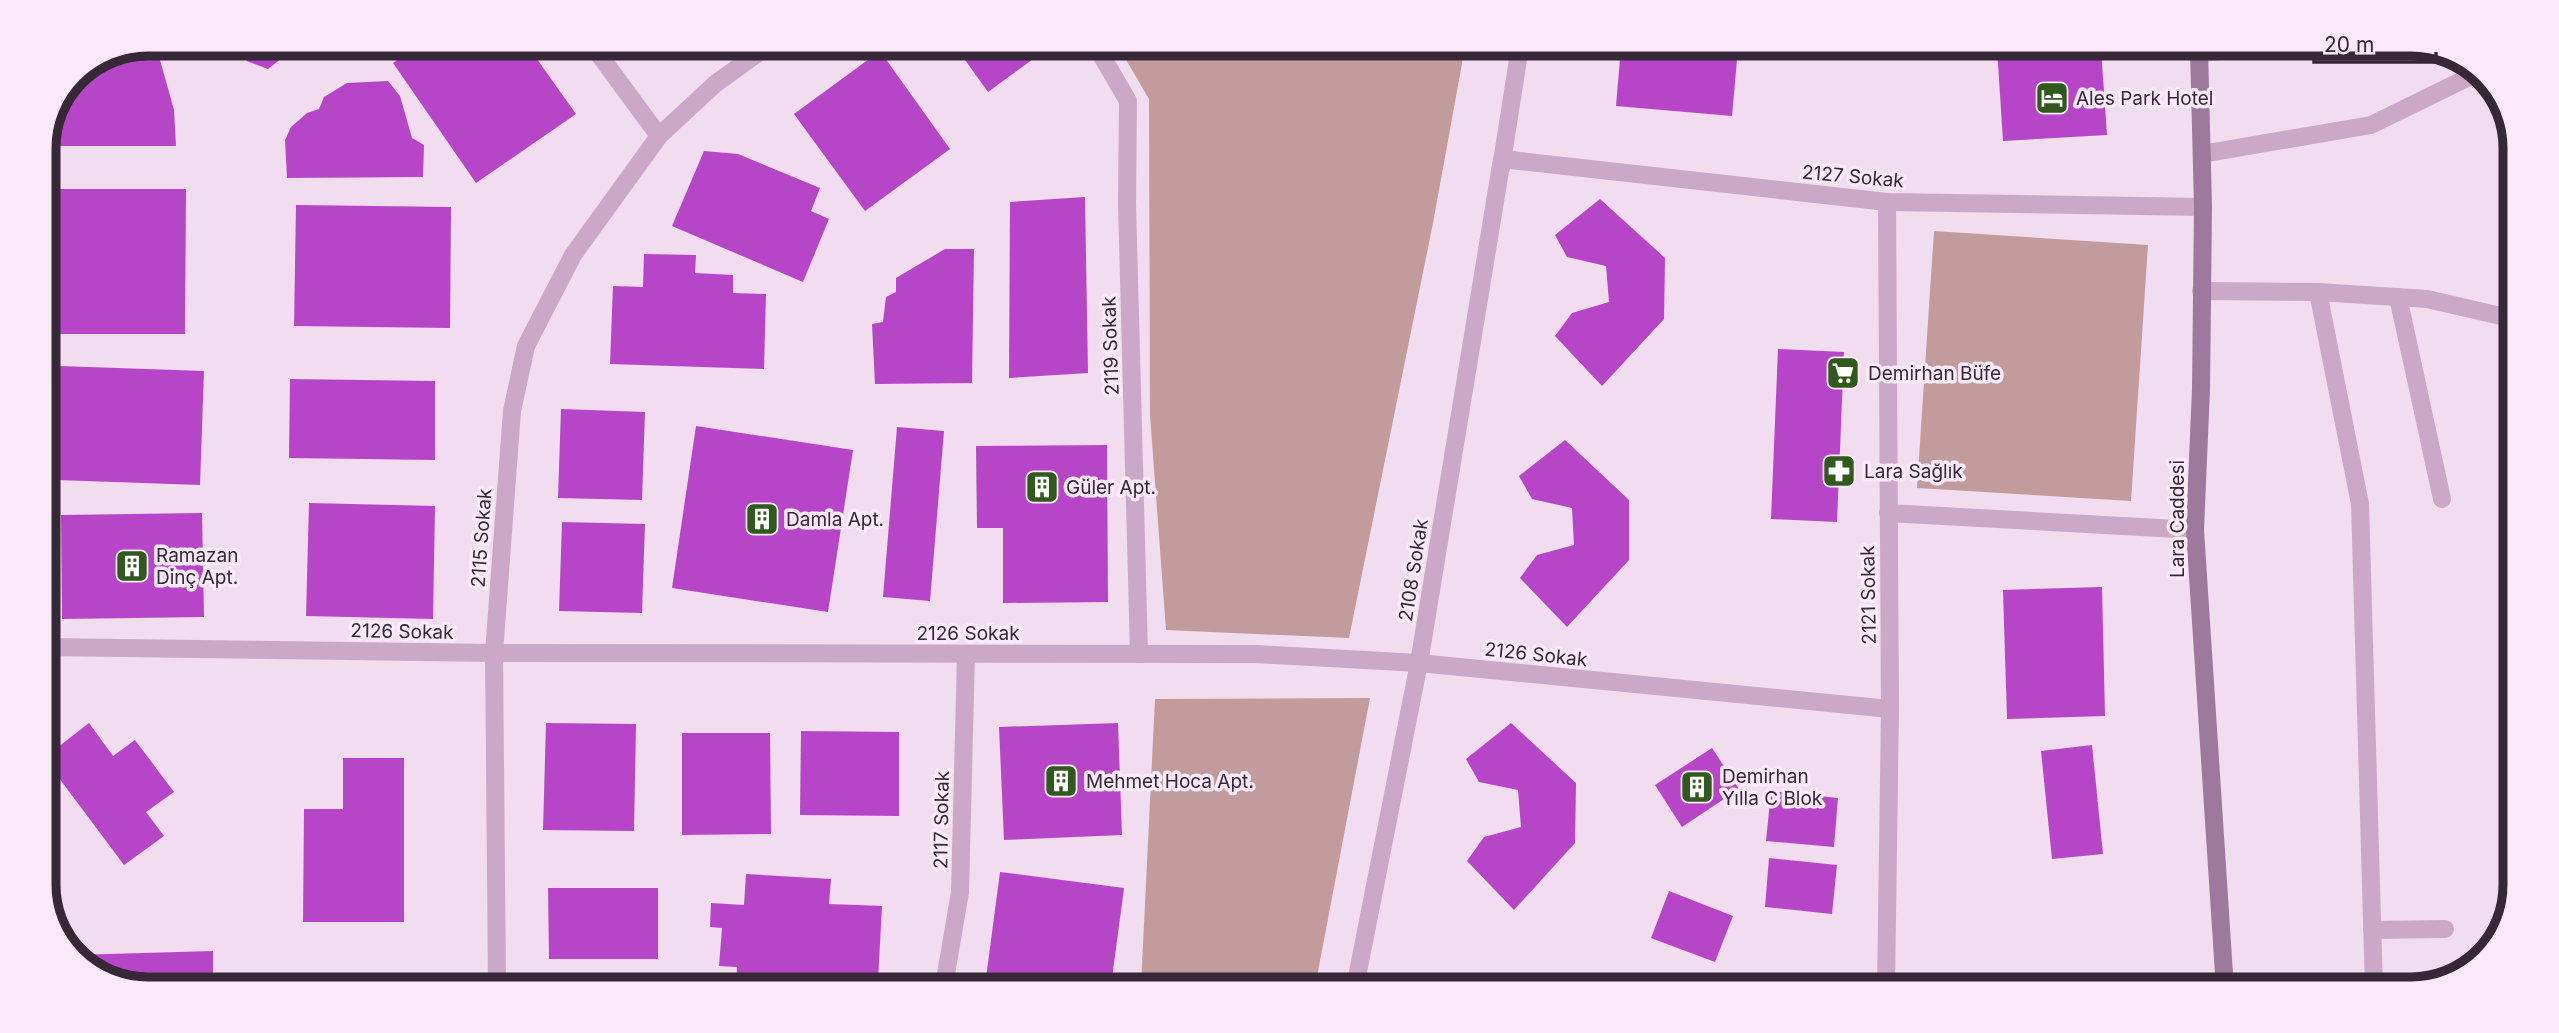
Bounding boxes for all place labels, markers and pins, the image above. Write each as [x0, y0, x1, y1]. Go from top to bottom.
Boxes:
hotel icon: Ales Park Hotel [2033, 79, 2071, 117]
place label: Ales Park Hotel [2076, 87, 2213, 110]
supermarket icon: Demirhan Büfe [1824, 354, 1862, 392]
place label: Demirhan Büfe [1868, 362, 2001, 385]
pharmacy icon: Lara Sağlık [1820, 452, 1858, 490]
place label: Lara Sağlık [1864, 460, 1963, 483]
building icon: Güler Apt. [1023, 468, 1061, 506]
place label: Güler Apt. [1066, 476, 1156, 499]
building icon: Damla Apt. [743, 500, 781, 538]
place label: Damla Apt. [786, 508, 884, 531]
place label: Ramazan Dinç Apt. [156, 544, 239, 589]
building icon: Ramazan Dinç Apt. [113, 547, 151, 585]
building icon: Mehmet Hoca Apt. [1042, 762, 1080, 800]
place label: Demirhan Yılla C Blok [1722, 765, 1823, 810]
building icon: Demirhan Yılla C Blok [1678, 768, 1716, 806]
place label: Mehmet Hoca Apt. [1086, 770, 1254, 793]

